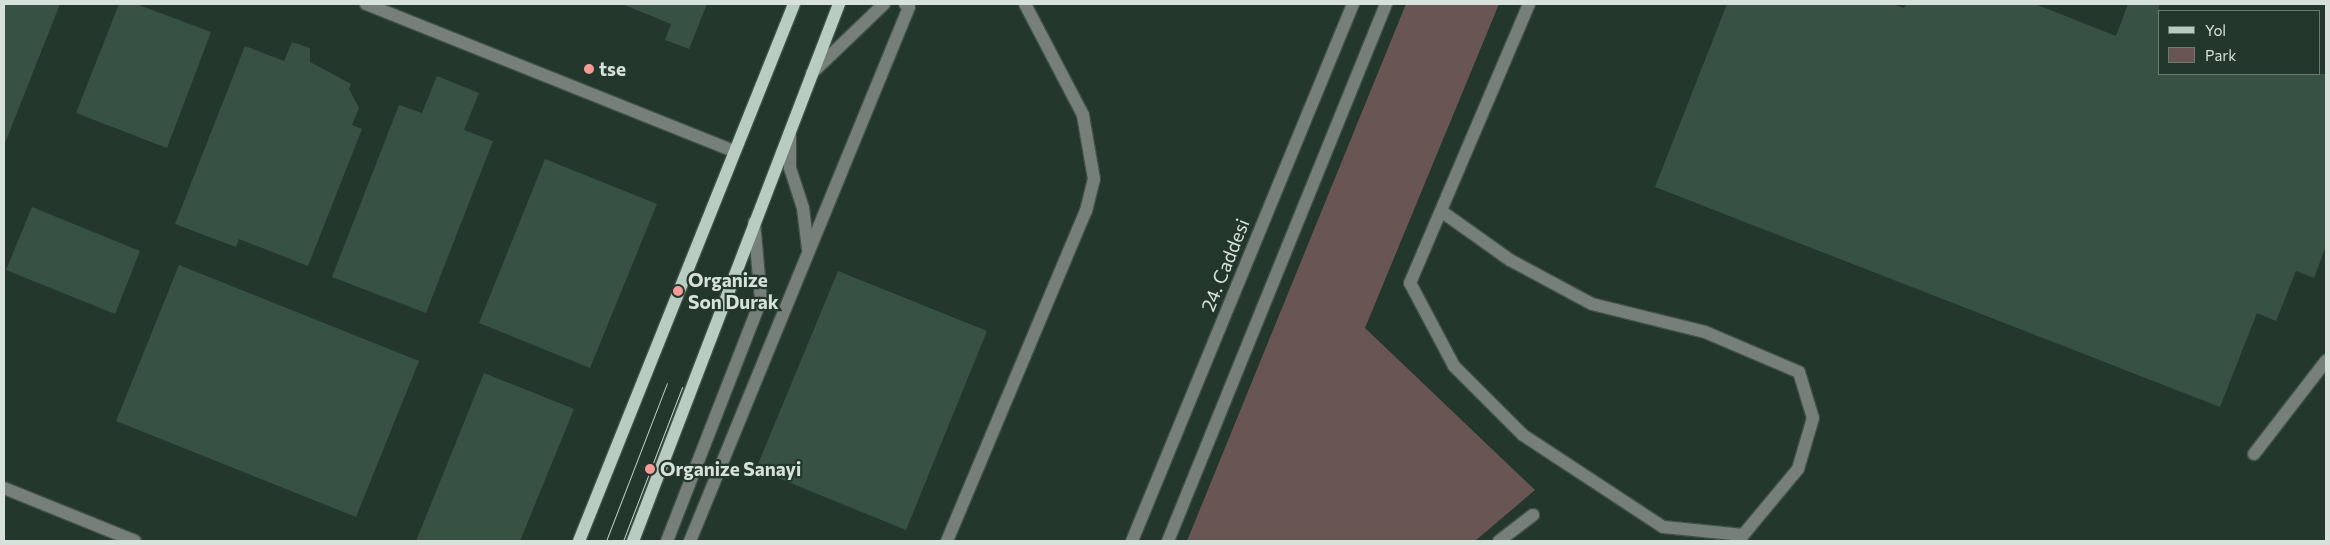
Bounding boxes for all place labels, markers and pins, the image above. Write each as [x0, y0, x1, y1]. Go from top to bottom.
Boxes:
place label: tse [599, 58, 626, 80]
marker: tse [583, 63, 595, 75]
place label: Organize Son Durak [688, 269, 779, 313]
marker: Organize Son Durak [672, 285, 684, 297]
place label: Organize Sanayi [660, 458, 801, 480]
marker: Organize Sanayi [644, 463, 656, 475]

